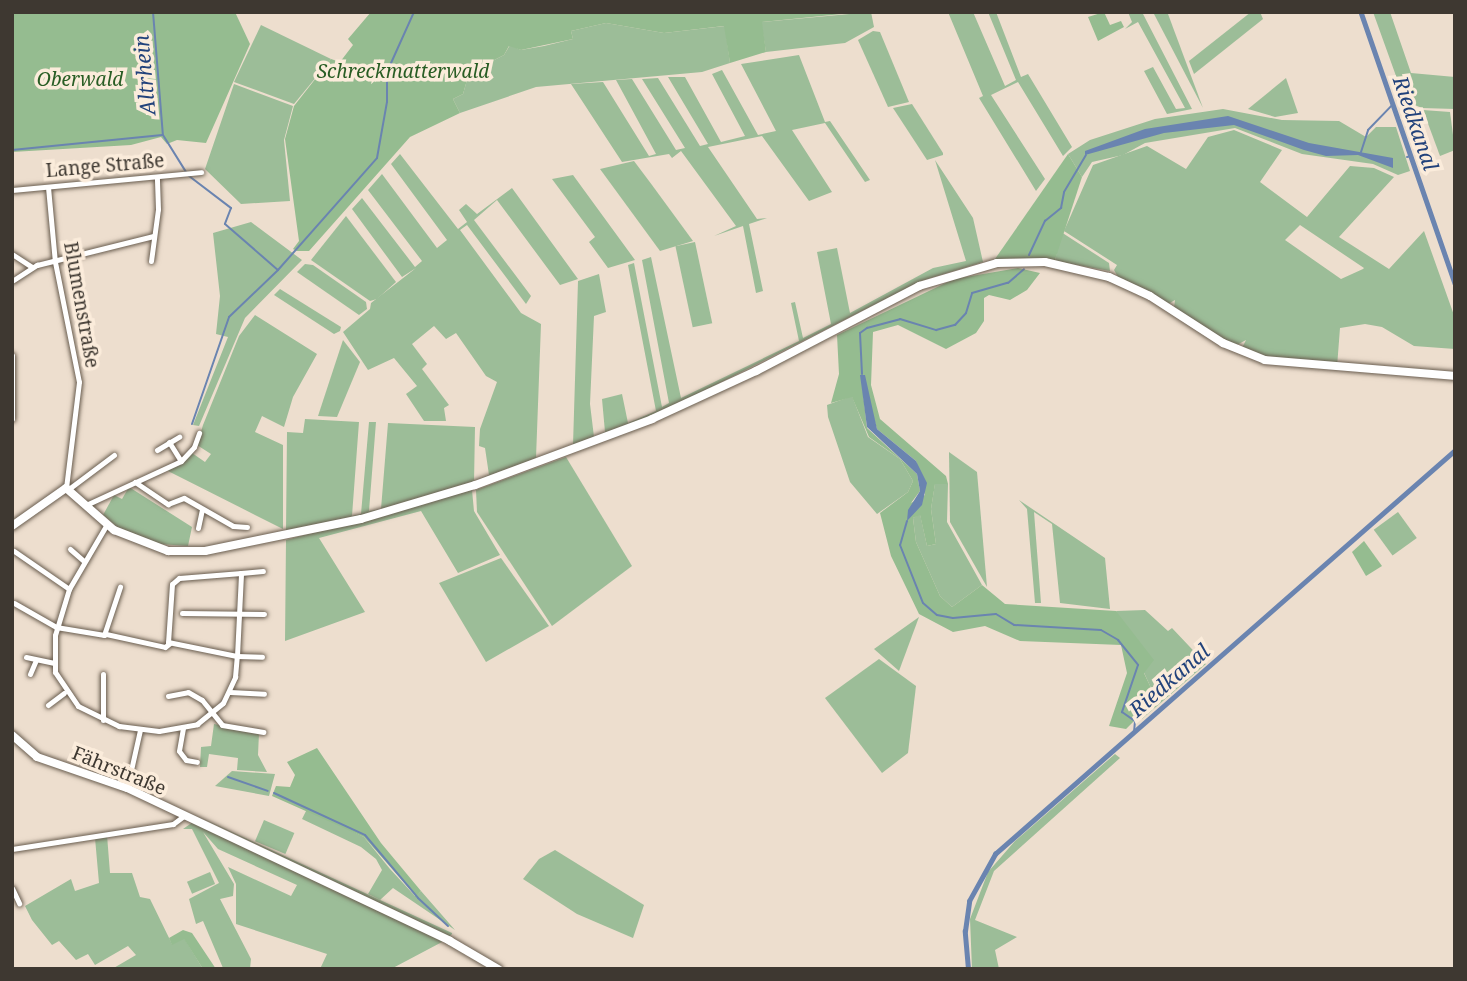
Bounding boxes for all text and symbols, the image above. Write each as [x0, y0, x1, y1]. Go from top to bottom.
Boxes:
water label: Altrhein [128, 34, 160, 116]
park label: Schreckmatterwald [317, 61, 489, 83]
park label: Oberwald [37, 69, 123, 91]
water label: Riedkanal [1388, 73, 1444, 173]
street label: Lange Straße [45, 149, 165, 183]
street label: Blumenstraße [59, 240, 103, 370]
water label: Riedkanal [1124, 638, 1214, 722]
street label: Fährstraße [69, 742, 169, 800]

